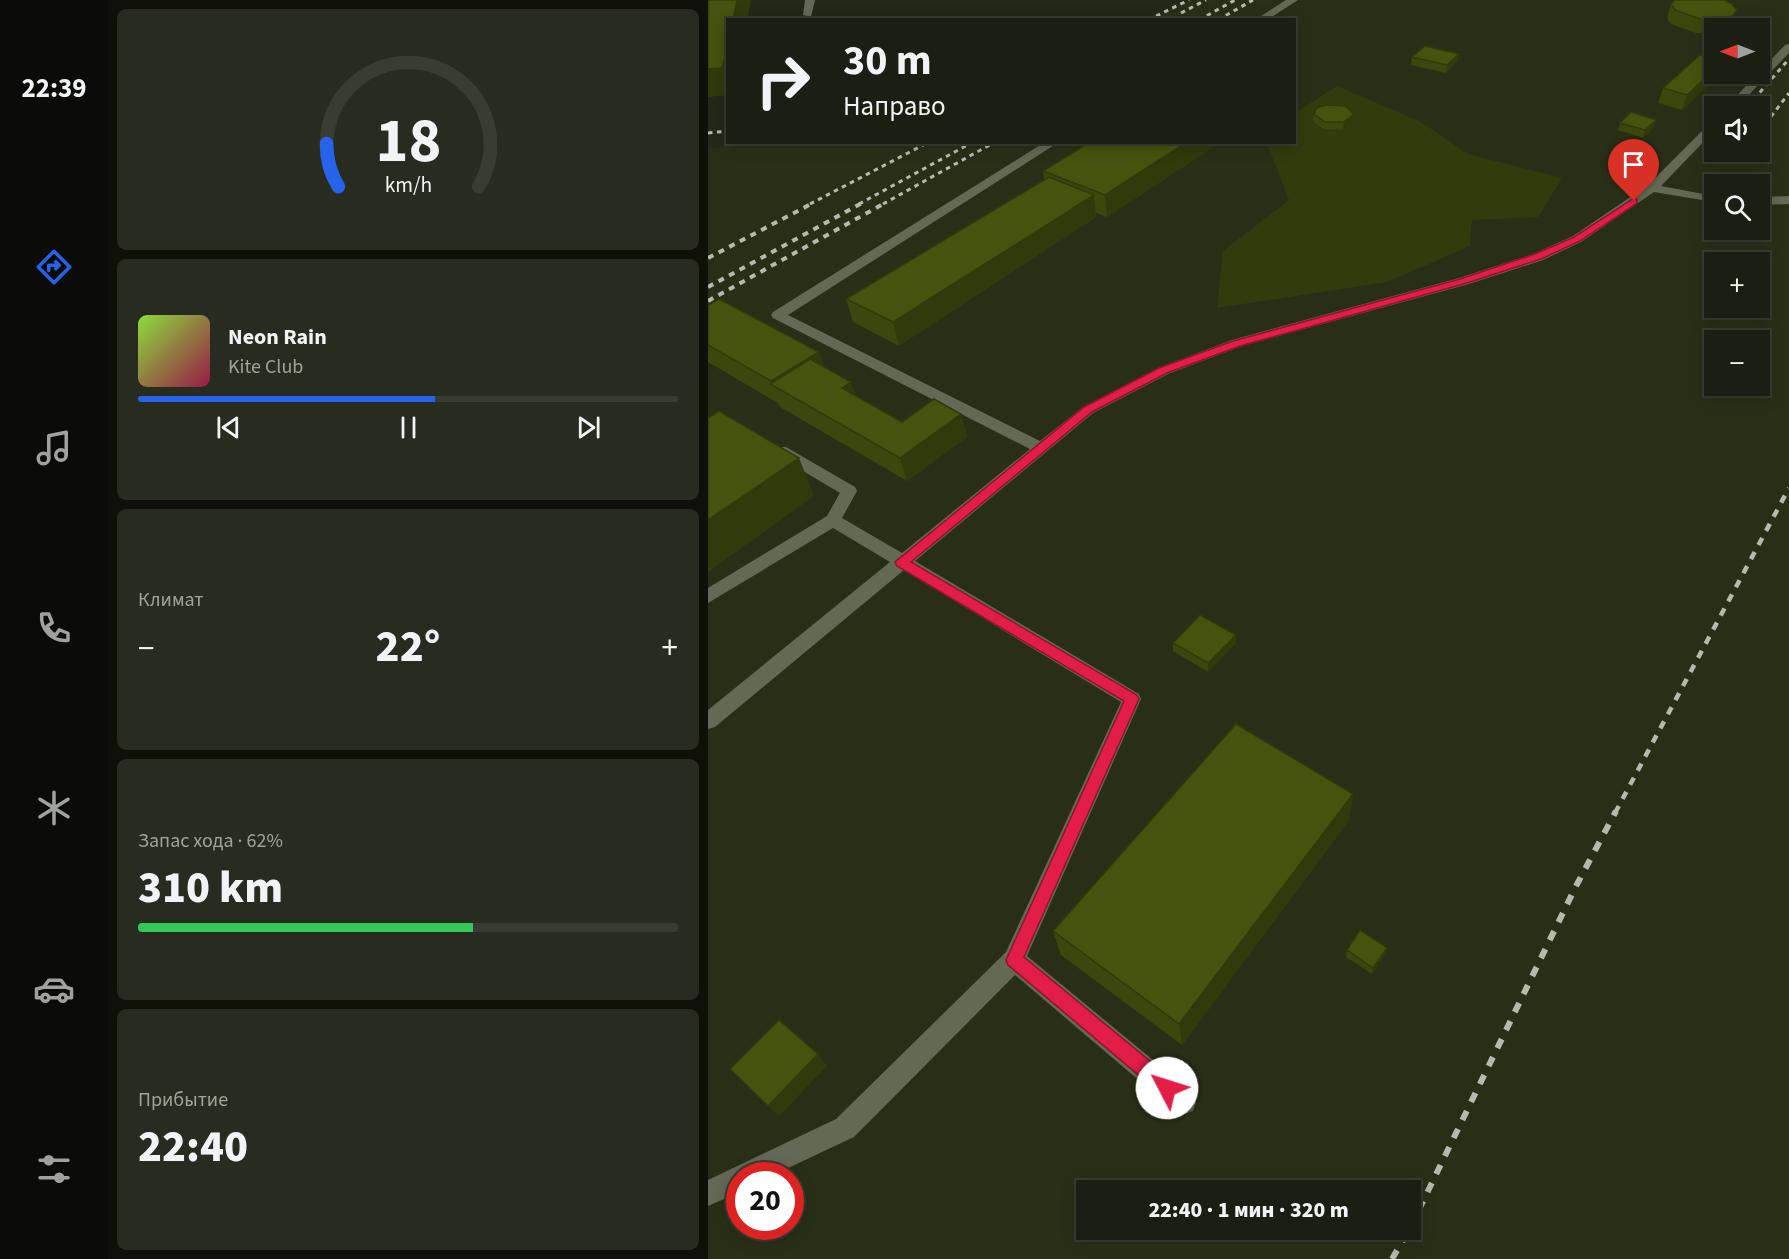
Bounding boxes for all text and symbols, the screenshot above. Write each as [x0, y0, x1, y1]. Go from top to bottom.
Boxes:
north arrow [1704, 18, 1770, 84]
map controls [1704, 18, 1770, 396]
text: 30 m [843, 31, 932, 91]
icon: right [744, 42, 822, 120]
text: 22:39 [21, 69, 87, 108]
text: Направо [843, 87, 946, 126]
button: sound [1704, 96, 1770, 162]
text: 18 [375, 97, 441, 186]
pin [1608, 139, 1659, 201]
icon: arrive [1617, 148, 1650, 181]
text: km/h [384, 170, 432, 201]
button: search [1704, 174, 1770, 240]
icon: directions [33, 246, 75, 288]
button: + [1704, 252, 1770, 318]
text: Neon Rain [228, 321, 327, 353]
button: − [1704, 330, 1770, 396]
text: Kite Club [228, 353, 303, 381]
icon: previous [212, 411, 245, 444]
icon: pause [392, 411, 425, 444]
icon: next [572, 411, 605, 444]
icon: music [33, 427, 75, 469]
text: Климат [138, 586, 204, 614]
icon: phone [33, 607, 75, 649]
text: 22° [376, 615, 440, 679]
text: − [138, 625, 154, 672]
text: + [662, 625, 678, 672]
icon: climate [33, 787, 75, 829]
text: Запас хода · 62% [138, 827, 283, 855]
text: 310 km [138, 856, 283, 920]
icon: car [33, 968, 75, 1010]
position arrow [1135, 1056, 1199, 1120]
text: Прибытие [138, 1086, 228, 1114]
text: 22:40 [138, 1115, 248, 1179]
icon: filters [33, 1148, 75, 1190]
speed limit sign: 20 [726, 1162, 804, 1240]
text: 22:40 · 1 мин · 320 m [1148, 1194, 1349, 1226]

